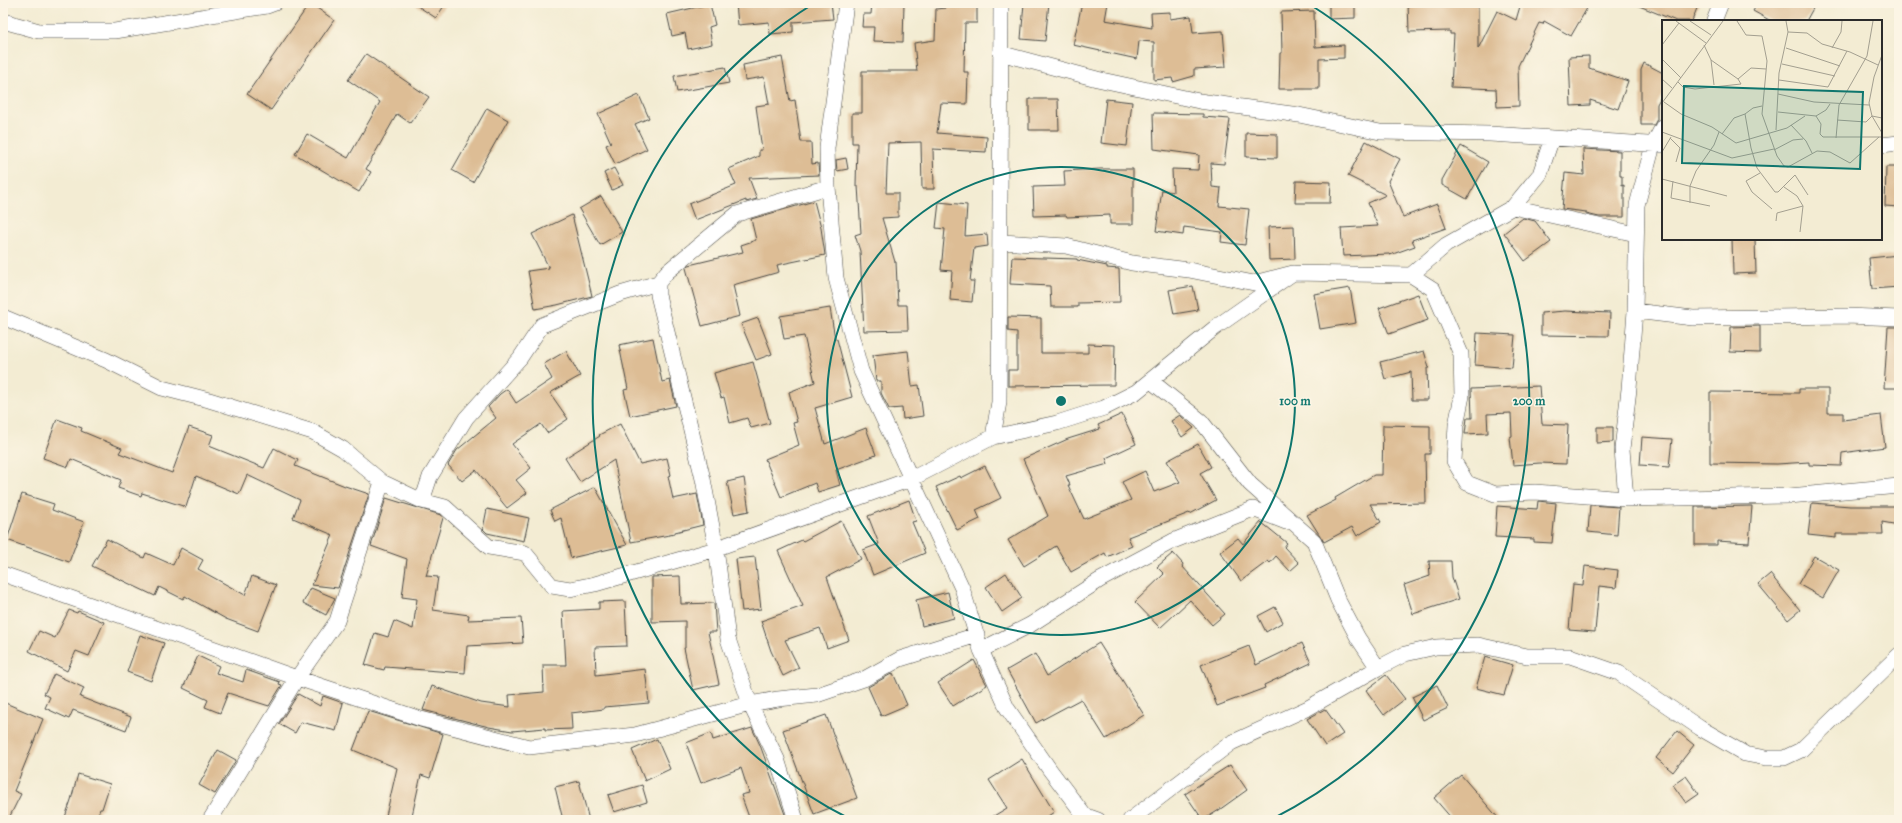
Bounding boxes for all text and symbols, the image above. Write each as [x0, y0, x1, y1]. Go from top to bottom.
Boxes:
inset map [1662, 20, 1882, 240]
centre of rings [1054, 394, 1068, 408]
text: 100 m [1279, 394, 1312, 408]
text: 200 m [1513, 394, 1546, 408]

